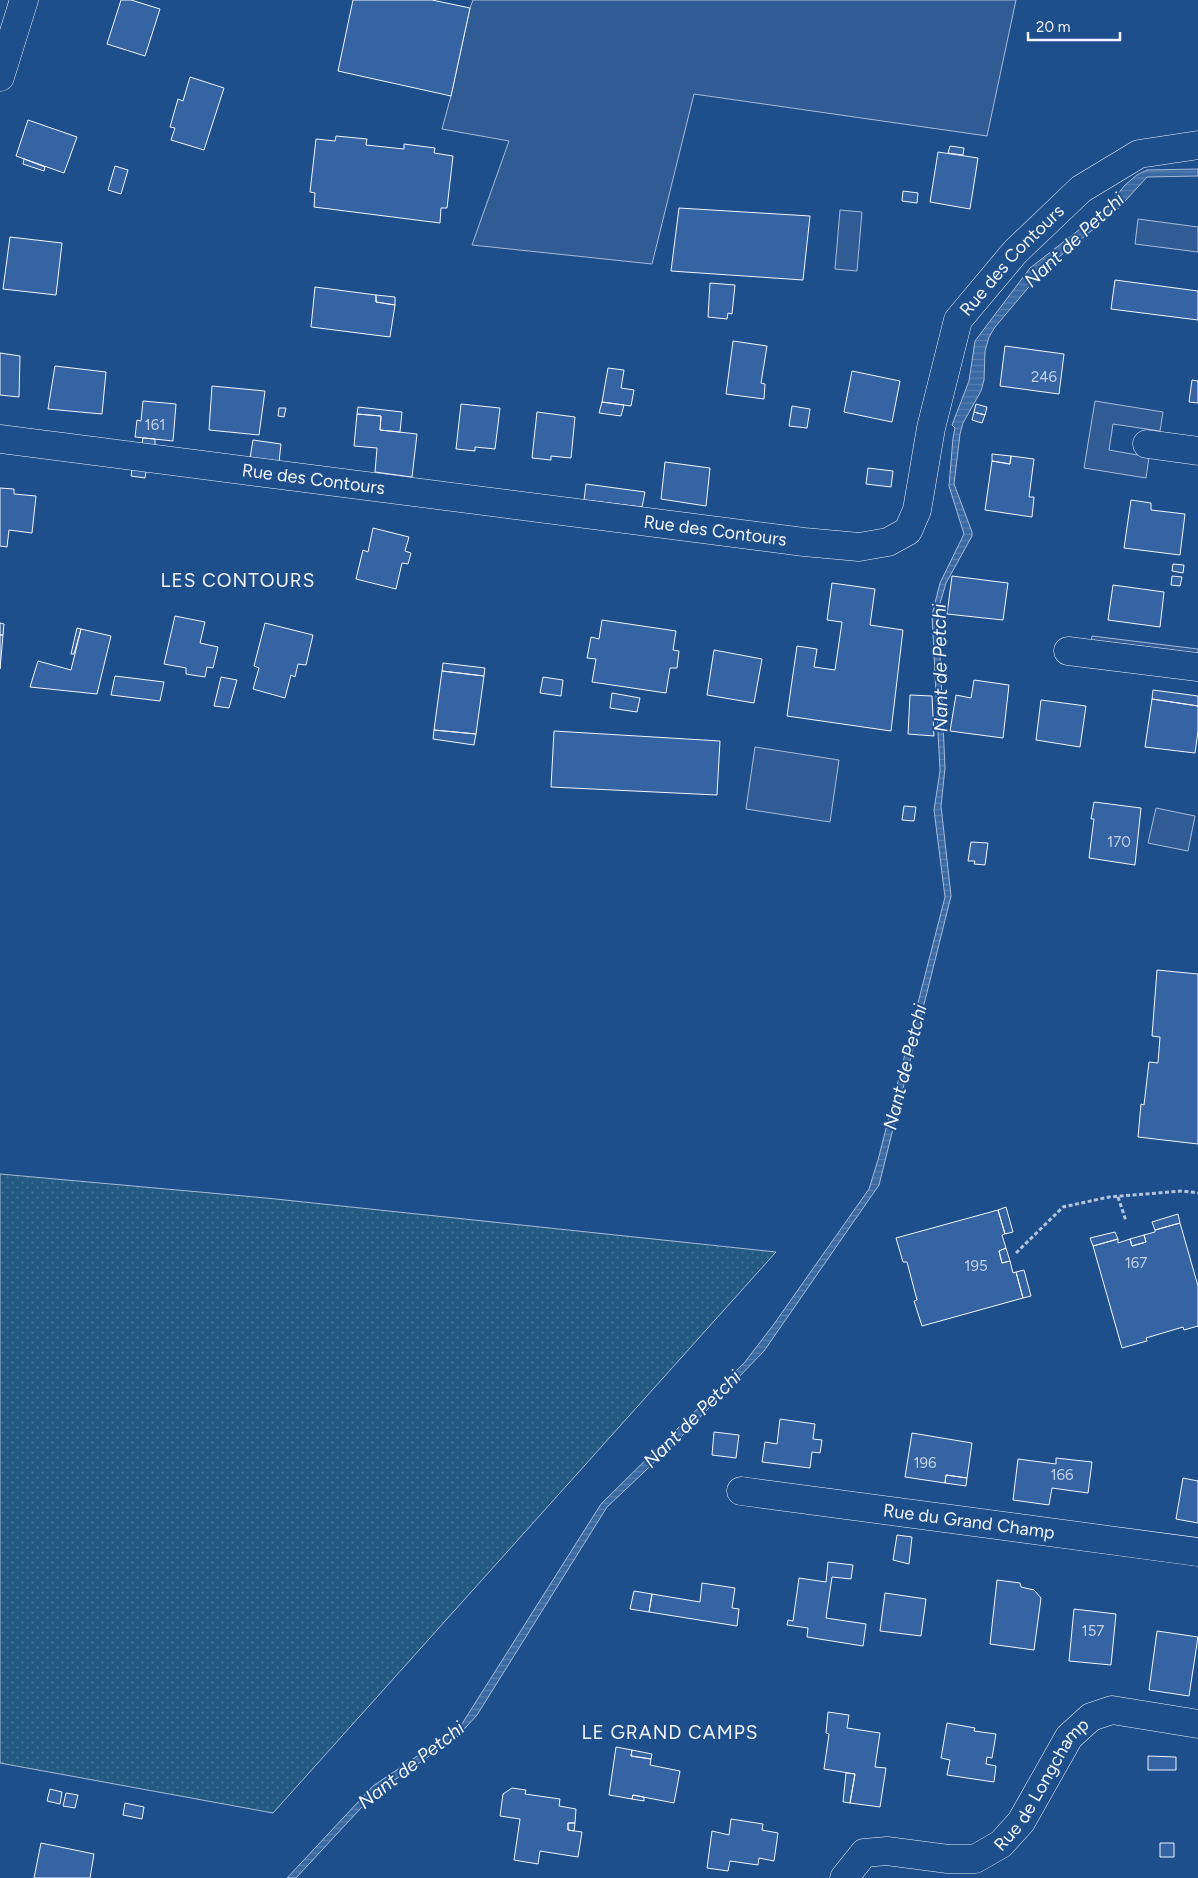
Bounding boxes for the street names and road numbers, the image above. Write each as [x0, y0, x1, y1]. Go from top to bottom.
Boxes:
street label: Rue des Contours [955, 200, 1069, 321]
street label: Rue des Contours [241, 459, 386, 499]
street label: Rue des Contours [642, 511, 788, 551]
street label: Rue du Grand Champ [882, 1499, 1056, 1544]
street label: Rue de Longchamp [989, 1713, 1093, 1856]

